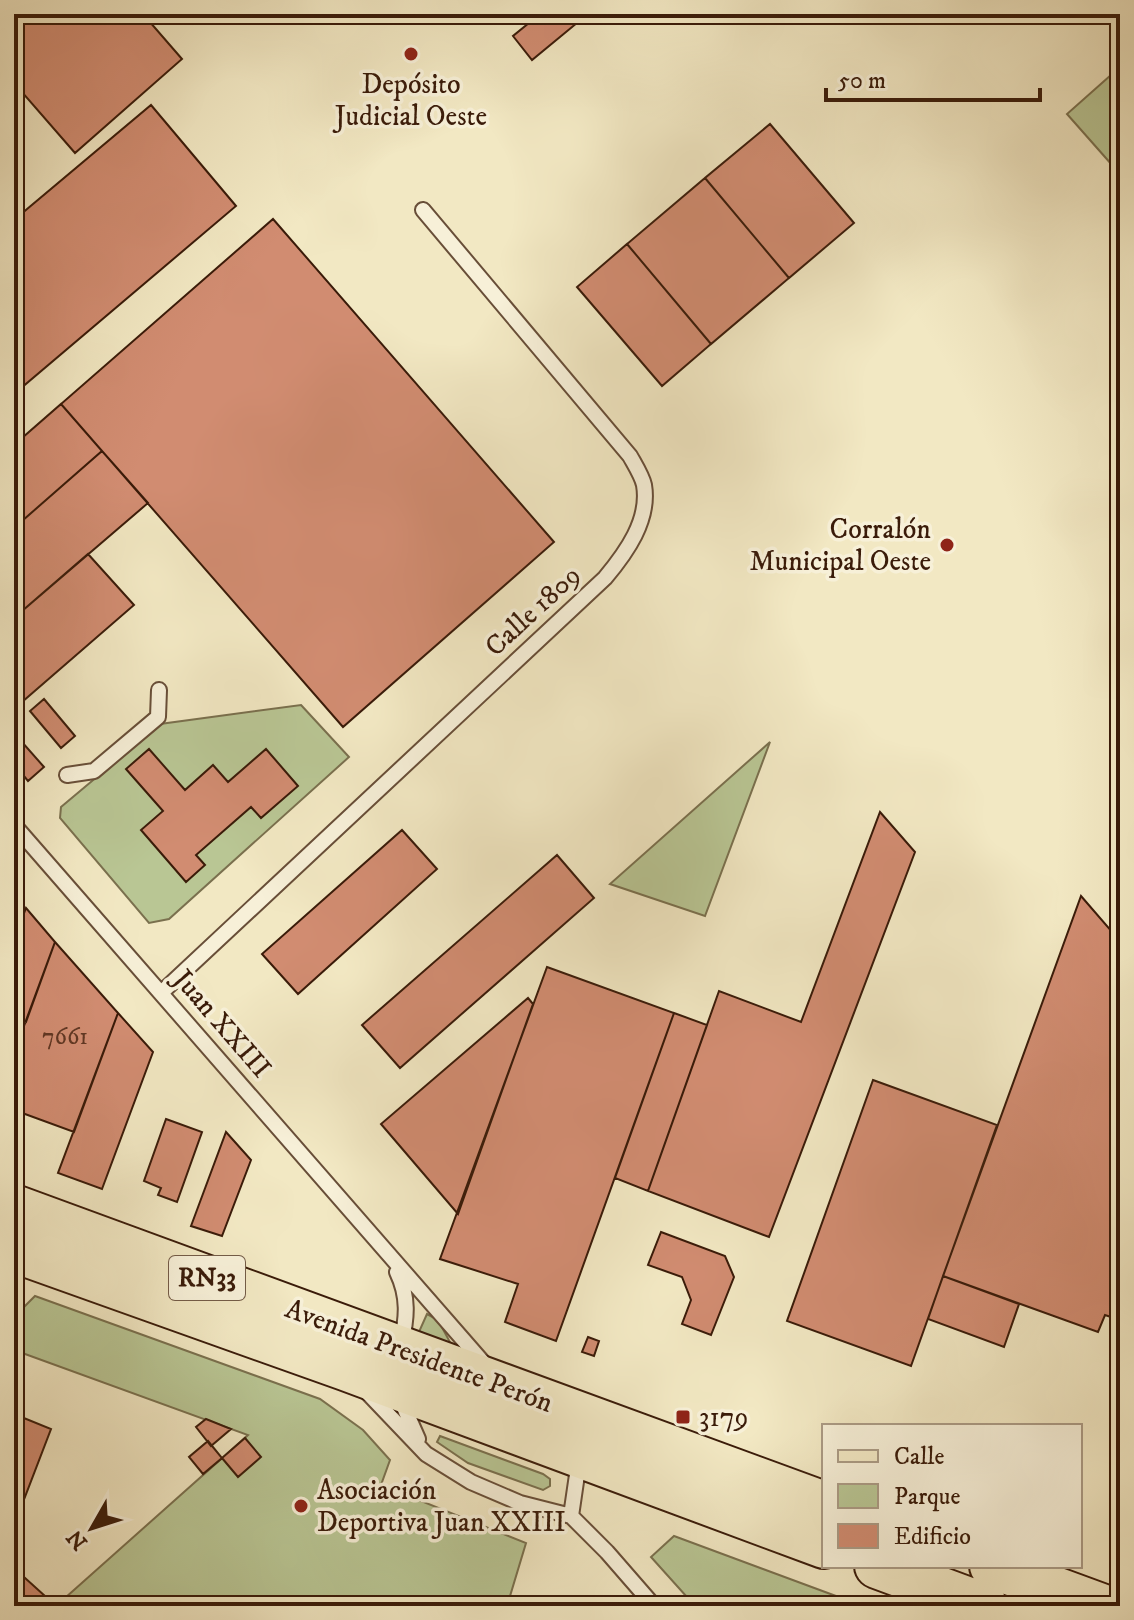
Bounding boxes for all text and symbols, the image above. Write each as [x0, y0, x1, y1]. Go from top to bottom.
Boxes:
marker: Depósito Judicial Oeste [402, 45, 420, 63]
scale bar [826, 52, 1040, 102]
text: 50 m [838, 66, 886, 96]
place label: Depósito Judicial Oeste [332, 67, 487, 134]
place label: Corralón Municipal Oeste [749, 512, 931, 579]
marker: Corralón Municipal Oeste [938, 536, 956, 554]
street label: Calle 1809 [478, 558, 588, 664]
street label: Juan XXIII [164, 960, 278, 1085]
house number: 7661 [42, 1022, 88, 1052]
road number: RN33 [169, 1256, 245, 1300]
street label: Avenida Presidente Perón [280, 1291, 558, 1421]
place label: 3179 [699, 1400, 748, 1435]
marker: 3179 [674, 1408, 692, 1426]
legend [822, 1424, 1082, 1568]
text: Calle [894, 1442, 944, 1472]
place label: Asociación Deportiva Juan XXIII [317, 1473, 566, 1540]
text: Parque [894, 1482, 960, 1512]
north arrow [52, 1488, 132, 1568]
marker: Asociación Deportiva Juan XXIII [292, 1497, 310, 1515]
text: Edificio [894, 1522, 971, 1552]
text: N [61, 1524, 94, 1555]

